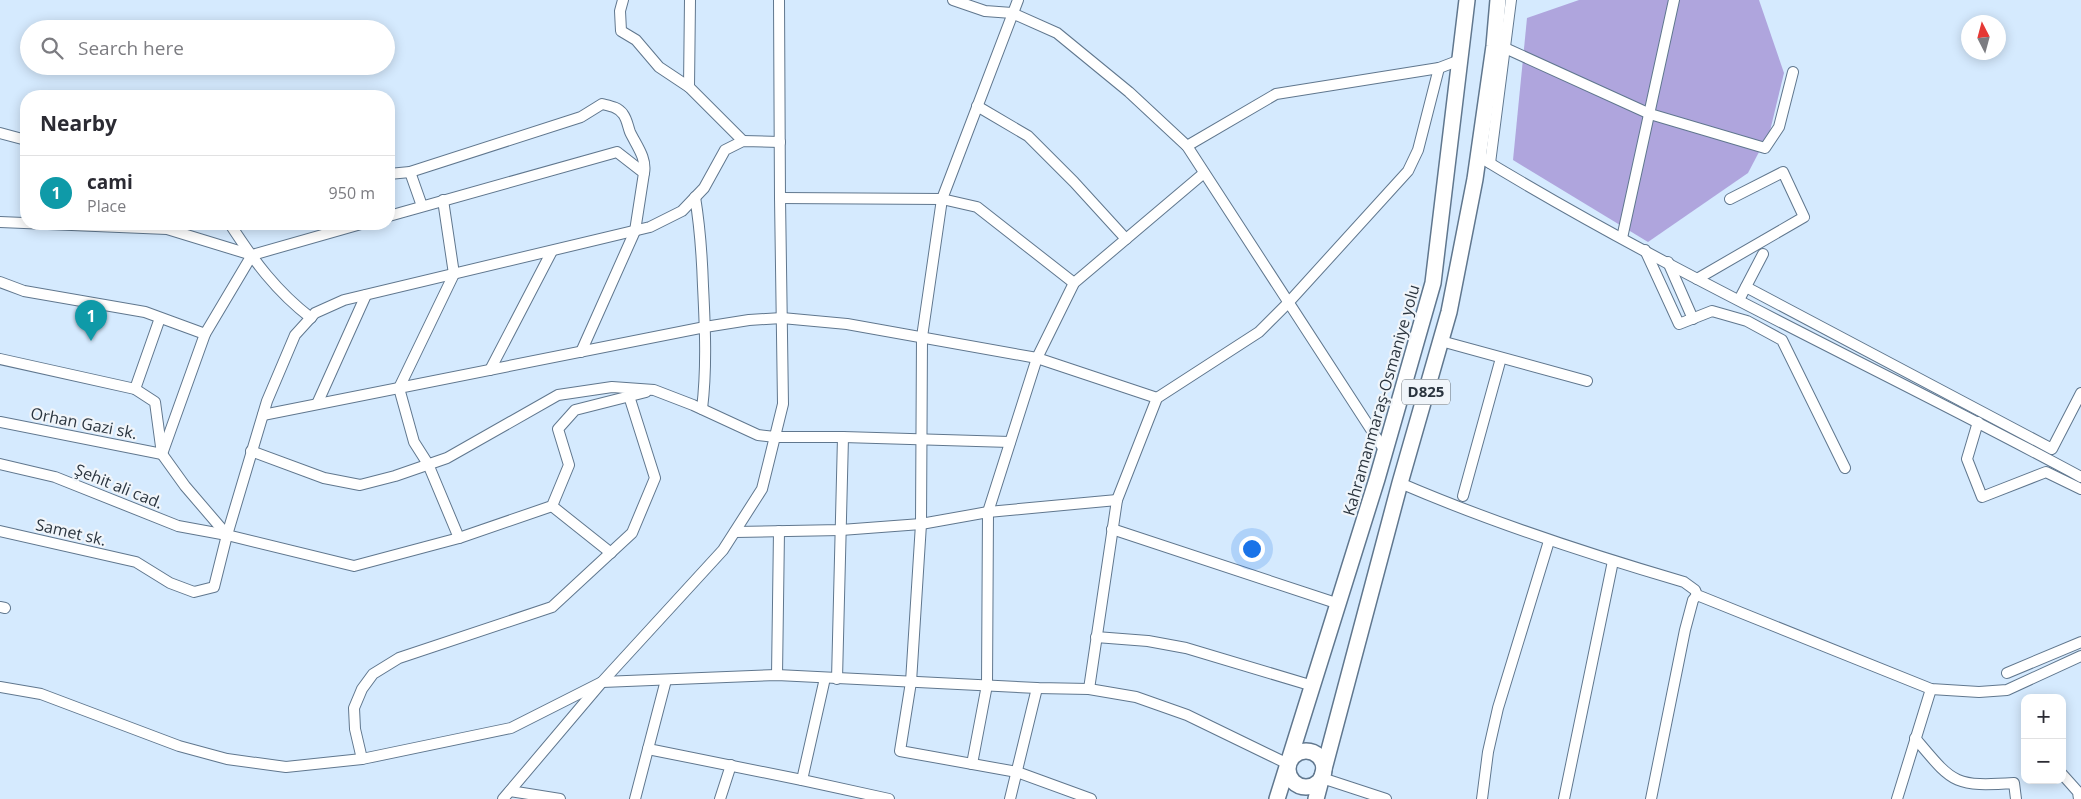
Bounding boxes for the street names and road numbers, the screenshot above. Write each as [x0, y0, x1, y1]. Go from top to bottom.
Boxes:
street label: Kahramanmaraş-Osmaniye yolu [1337, 282, 1425, 518]
road number: D825 [1402, 380, 1450, 404]
street label: Orhan Gazi sk. [29, 402, 139, 444]
street label: Şehit ali cad. [72, 458, 166, 514]
street label: Samet sk. [34, 513, 108, 551]

